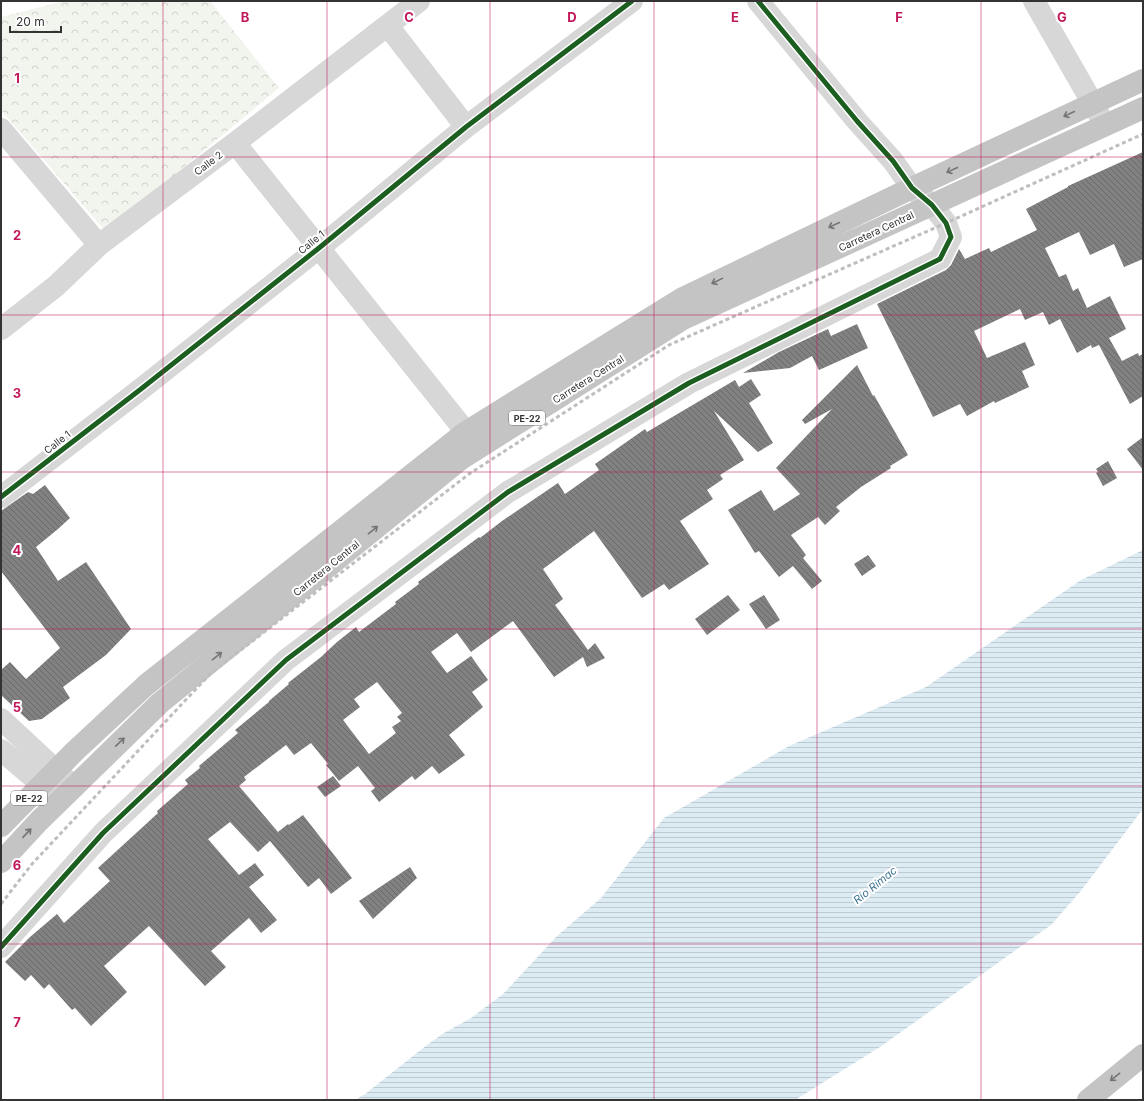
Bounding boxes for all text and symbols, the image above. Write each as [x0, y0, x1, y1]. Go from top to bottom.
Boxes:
scale bar [10, 8, 61, 34]
text: B [241, 9, 250, 25]
text: C [404, 9, 414, 25]
text: D [567, 9, 577, 25]
text: E [731, 9, 739, 25]
text: F [895, 9, 903, 25]
text: G [1057, 9, 1067, 25]
text: 20 m [16, 14, 45, 29]
text: 1 [14, 70, 20, 86]
one-way arrow [1064, 111, 1076, 119]
street label: Calle 2 [191, 148, 225, 178]
one-way arrow [946, 167, 958, 174]
street label: Carretera Central [836, 208, 916, 254]
one-way arrow [829, 222, 841, 229]
text: 2 [13, 227, 21, 243]
street label: Calle 1 [295, 228, 327, 256]
one-way arrow [711, 278, 723, 285]
street label: Carretera Central [550, 352, 626, 406]
text: 3 [13, 385, 21, 401]
road number: PE-22 [509, 411, 545, 425]
street label: Calle 1 [41, 428, 73, 456]
one-way arrow [368, 526, 378, 535]
street label: Carretera Central [291, 538, 361, 598]
text: 4 [13, 542, 22, 558]
one-way arrow [212, 652, 223, 660]
text: 5 [13, 699, 21, 715]
one-way arrow [115, 737, 125, 747]
road number: PE-22 [11, 791, 47, 805]
one-way arrow [23, 828, 32, 838]
text: 6 [13, 857, 21, 873]
water label: Río Rímac [850, 863, 900, 907]
text: 7 [13, 1014, 21, 1030]
one-way arrow [1110, 1073, 1121, 1082]

